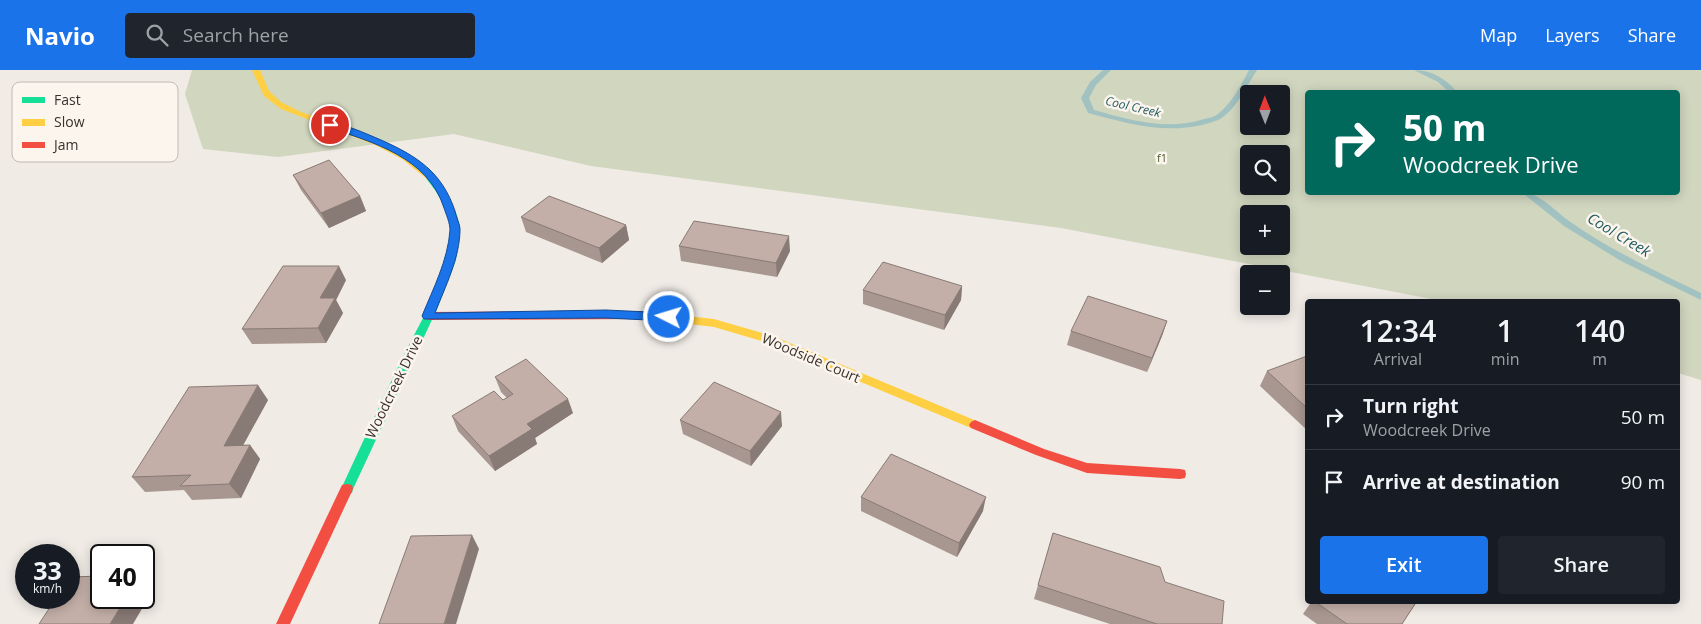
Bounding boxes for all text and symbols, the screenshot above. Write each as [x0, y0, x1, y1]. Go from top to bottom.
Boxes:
search box [125, 13, 475, 58]
text: Navio [25, 19, 95, 52]
icon: search [143, 21, 171, 49]
text: Search here [183, 22, 289, 48]
text: Map [1480, 23, 1517, 47]
text: Layers [1545, 23, 1600, 47]
text: Share [1628, 23, 1676, 47]
legend [12, 82, 178, 162]
north arrow [1240, 85, 1290, 135]
map controls [1240, 85, 1290, 315]
text: Fast [54, 90, 81, 109]
water label: Cool Creek [1104, 92, 1164, 121]
pin [309, 104, 351, 146]
text: 50 m [1403, 104, 1486, 151]
icon: right [1320, 110, 1385, 175]
icon: arrive [316, 111, 344, 139]
text: Slow [54, 112, 85, 131]
text: Jam [52, 135, 79, 154]
button: search [1240, 145, 1290, 195]
text: Woodcreek Drive [1403, 149, 1579, 179]
park label: f1 [1157, 150, 1167, 165]
button: + [1240, 205, 1290, 255]
water label: Cool Creek [1584, 207, 1655, 261]
button: − [1240, 265, 1290, 315]
position arrow [642, 290, 694, 342]
text: 12:34 [1360, 310, 1436, 351]
text: 1 [1497, 310, 1514, 351]
text: 140 [1574, 310, 1625, 351]
street label: Woodside Court [759, 328, 863, 387]
street label: Woodcreek Drive [361, 332, 427, 441]
text: Arrival [1374, 348, 1422, 370]
text: min [1491, 348, 1520, 370]
text: m [1592, 348, 1607, 370]
text: Turn right [1363, 393, 1458, 419]
icon: right [1320, 403, 1348, 431]
text: 50 m [1621, 404, 1665, 430]
text: Woodcreek Drive [1363, 419, 1491, 441]
icon: arrive [1320, 468, 1348, 496]
text: Arrive at destination [1363, 469, 1560, 495]
text: 90 m [1621, 469, 1665, 495]
button: Exit [1320, 536, 1488, 594]
button: Share [1498, 536, 1665, 594]
speed limit sign: 40 [90, 544, 155, 609]
text: 33 [33, 553, 62, 587]
text: km/h [33, 580, 62, 597]

